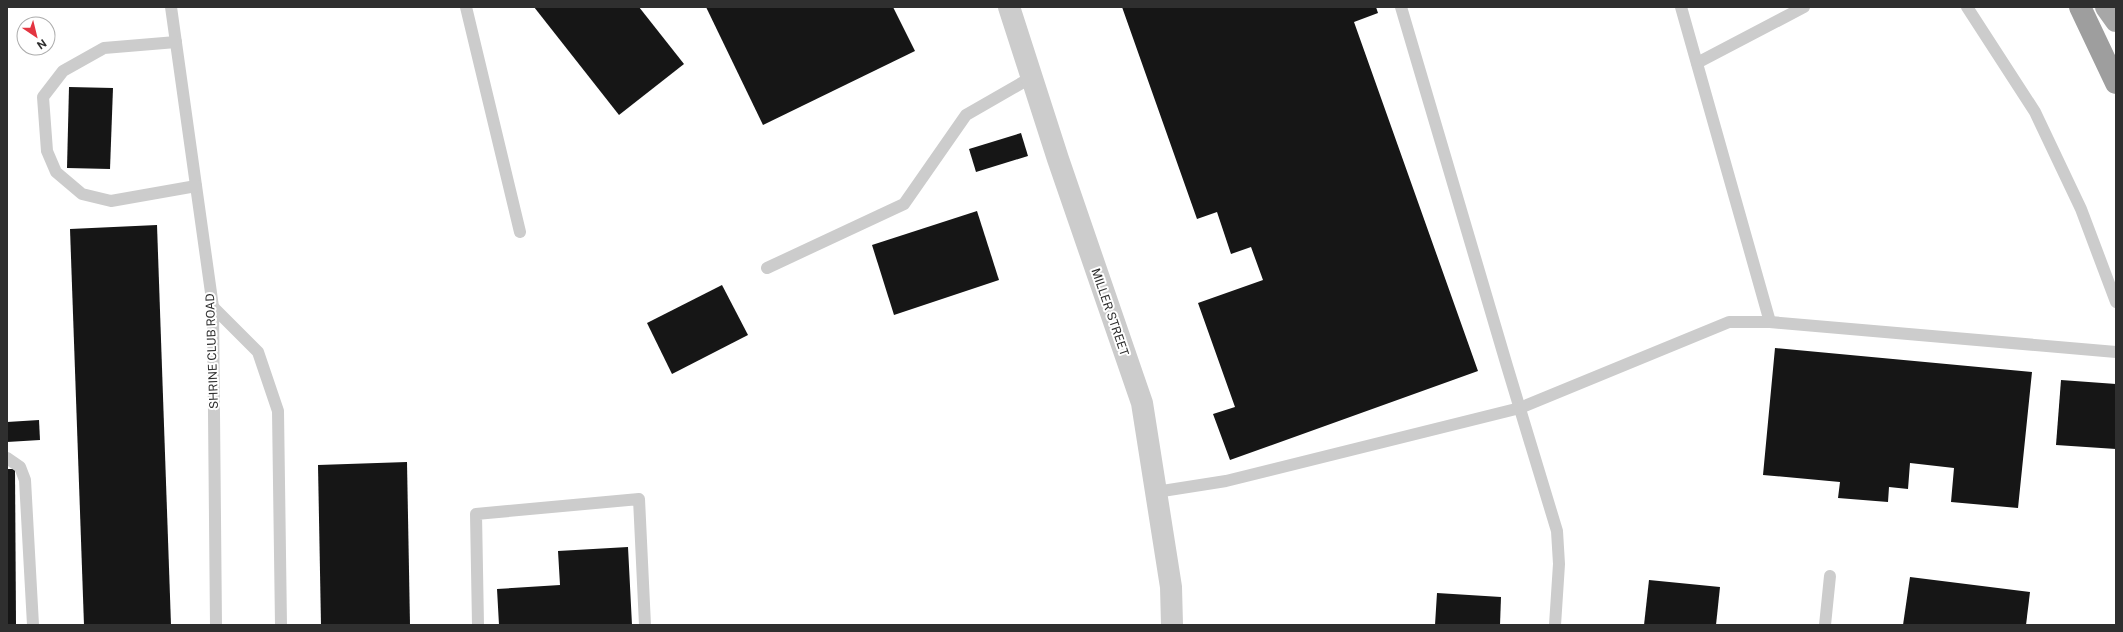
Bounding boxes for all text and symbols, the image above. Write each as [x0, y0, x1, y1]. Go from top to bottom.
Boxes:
north arrow [16, 16, 56, 56]
text: N [35, 37, 49, 52]
street label: MILLER STREET [1088, 266, 1132, 358]
street label: SHRINE CLUB ROAD [203, 293, 221, 409]

